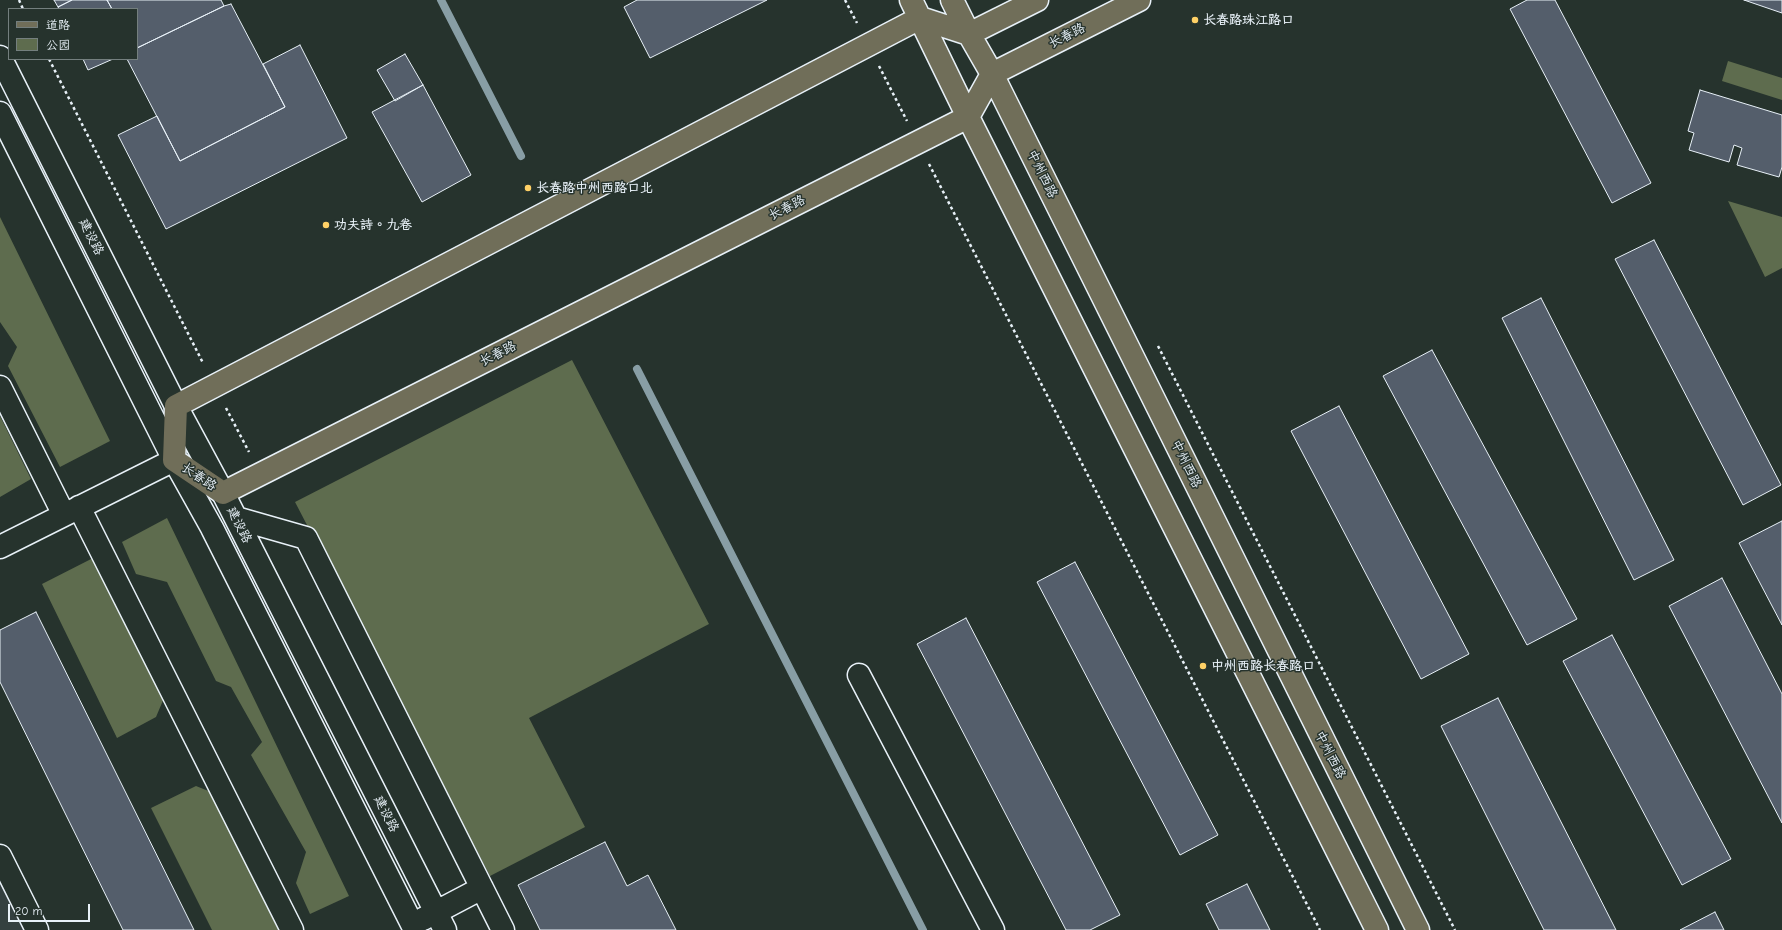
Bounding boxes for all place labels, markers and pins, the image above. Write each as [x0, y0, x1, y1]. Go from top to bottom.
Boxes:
place label: 长春路珠江路口 [1203, 12, 1294, 28]
marker: 长春路珠江路口 [1190, 15, 1200, 25]
place label: 长春路中州西路口北 [536, 180, 653, 196]
marker: 长春路中州西路口北 [523, 183, 533, 193]
place label: 功夫詩。九卷 [334, 217, 412, 233]
marker: 功夫詩。九卷 [321, 220, 331, 230]
place label: 中州西路长春路口 [1211, 658, 1315, 674]
marker: 中州西路长春路口 [1198, 661, 1208, 671]

